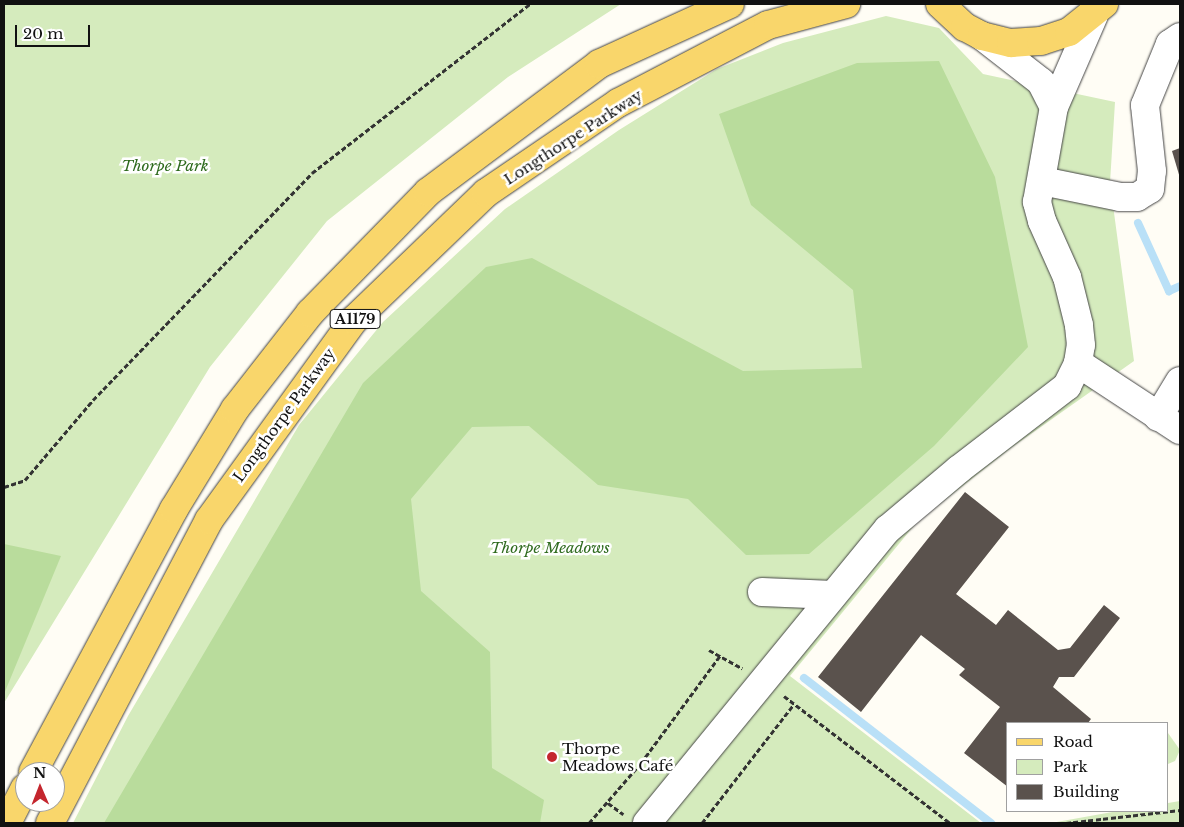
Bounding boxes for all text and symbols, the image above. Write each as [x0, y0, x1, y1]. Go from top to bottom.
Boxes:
scale bar [18, 15, 92, 47]
text: 20 m [23, 24, 63, 43]
street label: Longthorpe Parkway [501, 86, 645, 188]
park label: Thorpe Park [122, 157, 208, 175]
road number: A1179 [329, 308, 381, 330]
street label: Longthorpe Parkway [229, 345, 339, 485]
park label: Thorpe Meadows [490, 539, 610, 557]
legend [1006, 722, 1169, 812]
text: Road [1053, 732, 1093, 751]
place label: Thorpe Meadows Café [562, 739, 673, 774]
marker: Thorpe Meadows Café [546, 751, 558, 763]
text: Park [1053, 757, 1088, 776]
north arrow [15, 762, 65, 812]
text: N [33, 764, 46, 782]
text: Building [1053, 782, 1119, 801]

